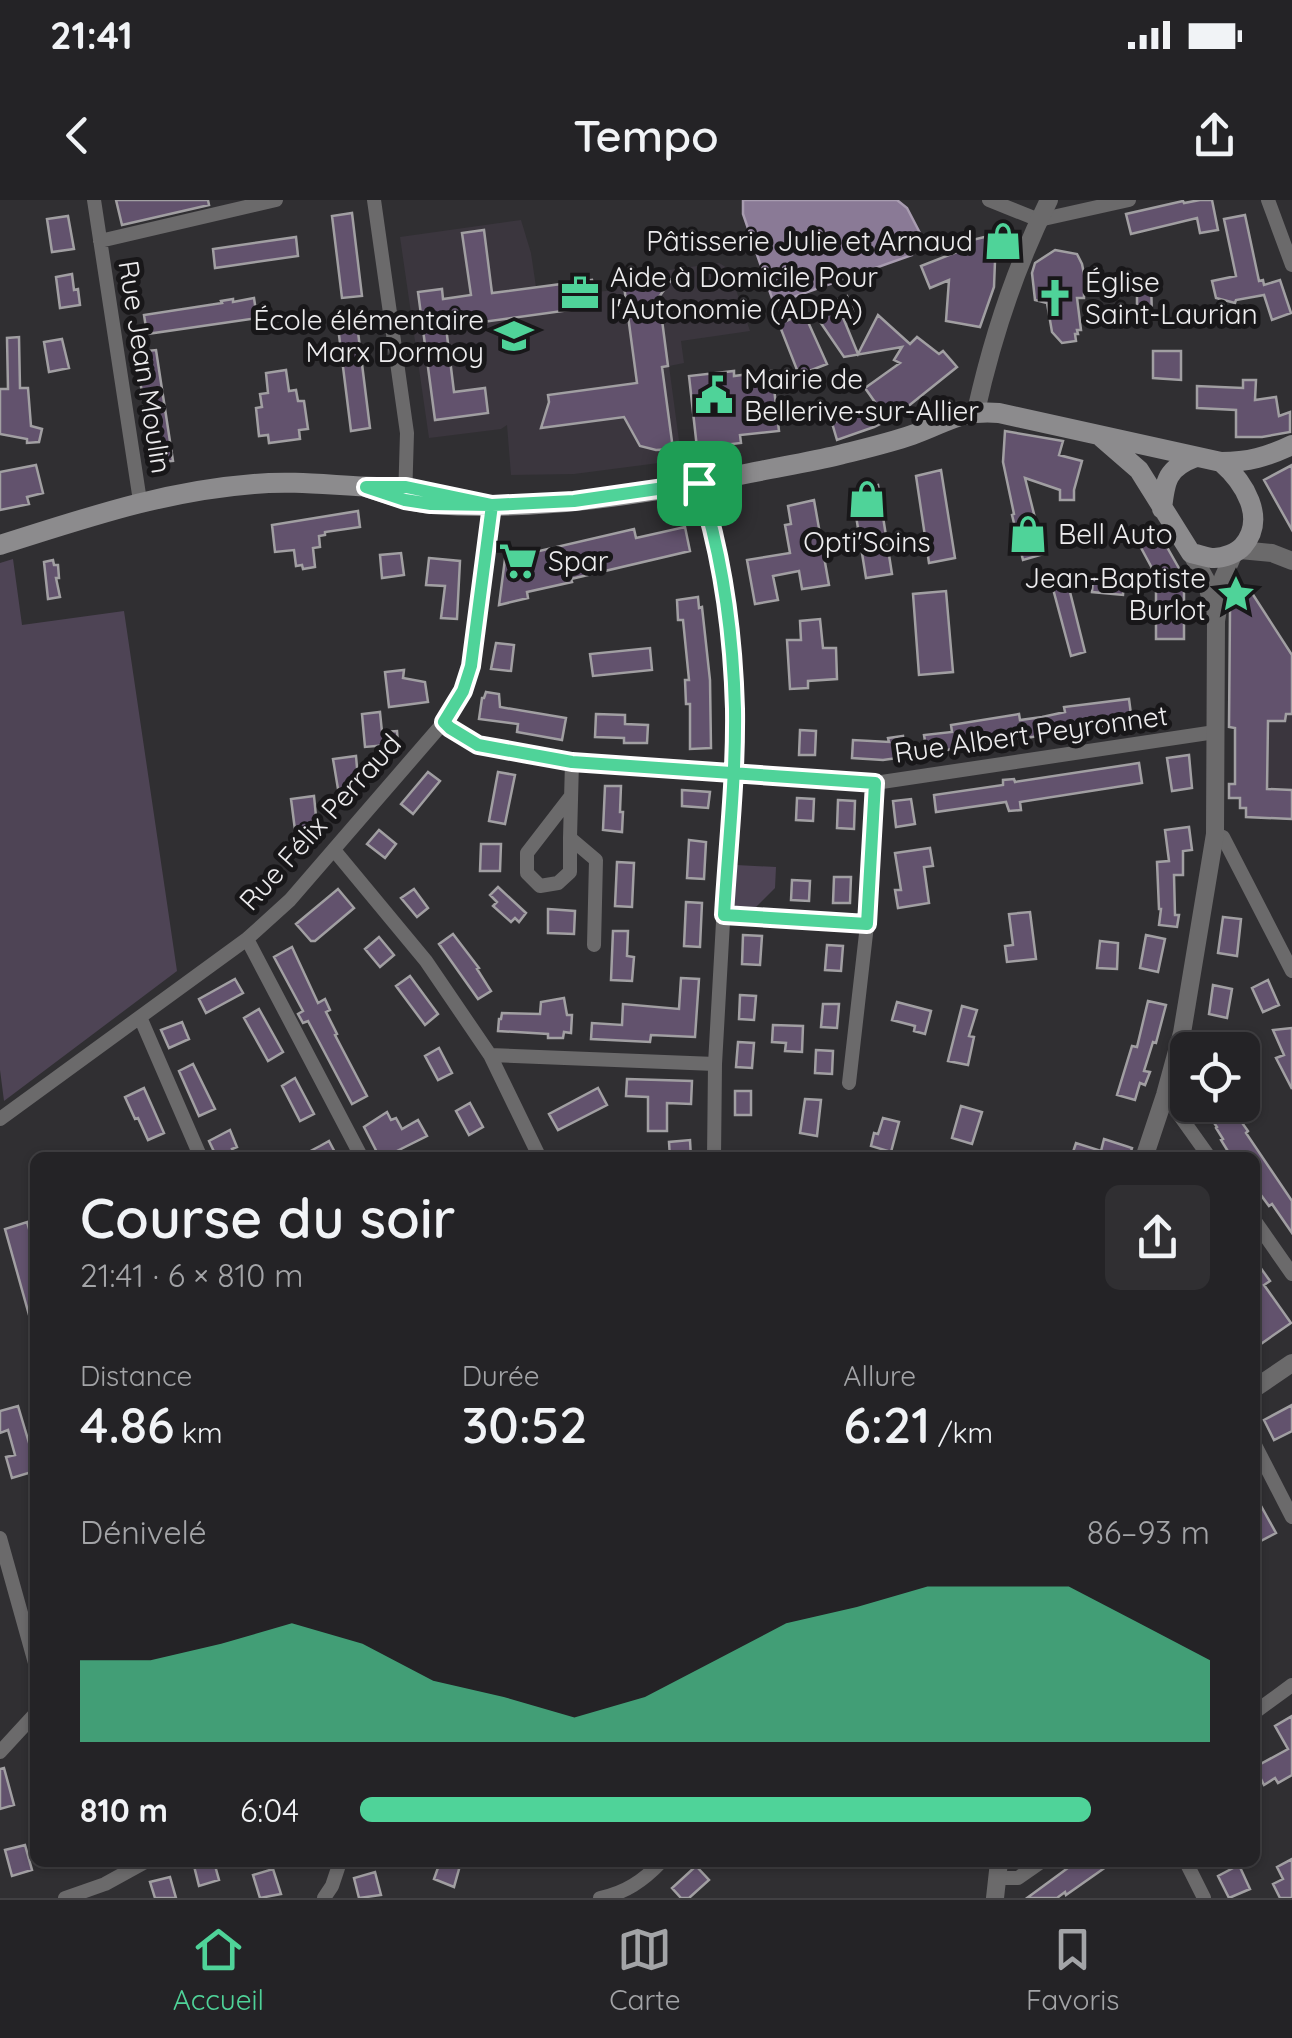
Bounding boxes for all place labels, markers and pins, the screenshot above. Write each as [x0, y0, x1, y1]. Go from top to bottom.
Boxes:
shop icon: Pâtisserie Julie et Arnaud [982, 220, 1024, 262]
place label: Pâtisserie Julie et Arnaud [646, 223, 973, 258]
place label: Aide à Domicile Pour l'Autonomie (ADPA) [610, 259, 878, 326]
place label: Église Saint-Laurian [1085, 264, 1258, 331]
office icon: Aide à Domicile Pour l'Autonomie (ADPA) [559, 272, 601, 314]
church icon: Église Saint-Laurian [1034, 277, 1076, 319]
place label: École élémentaire Marx Dormoy [253, 302, 484, 369]
school or university icon: École élémentaire Marx Dormoy [493, 315, 535, 357]
place label: Mairie de Bellerive-sur-Allier [744, 361, 979, 428]
public building icon: Mairie de Bellerive-sur-Allier [693, 374, 735, 416]
pin [657, 441, 742, 526]
shop icon: Opti'Soins [846, 478, 888, 520]
shop icon: Bell Auto [1007, 513, 1049, 555]
place label: Bell Auto [1058, 516, 1173, 551]
place label: Opti'Soins [803, 524, 931, 559]
supermarket icon: Spar [497, 540, 539, 582]
place label: Spar [548, 543, 609, 578]
place label: Jean-Baptiste Burlot [1024, 560, 1206, 627]
place icon: Jean-Baptiste Burlot [1215, 573, 1257, 615]

